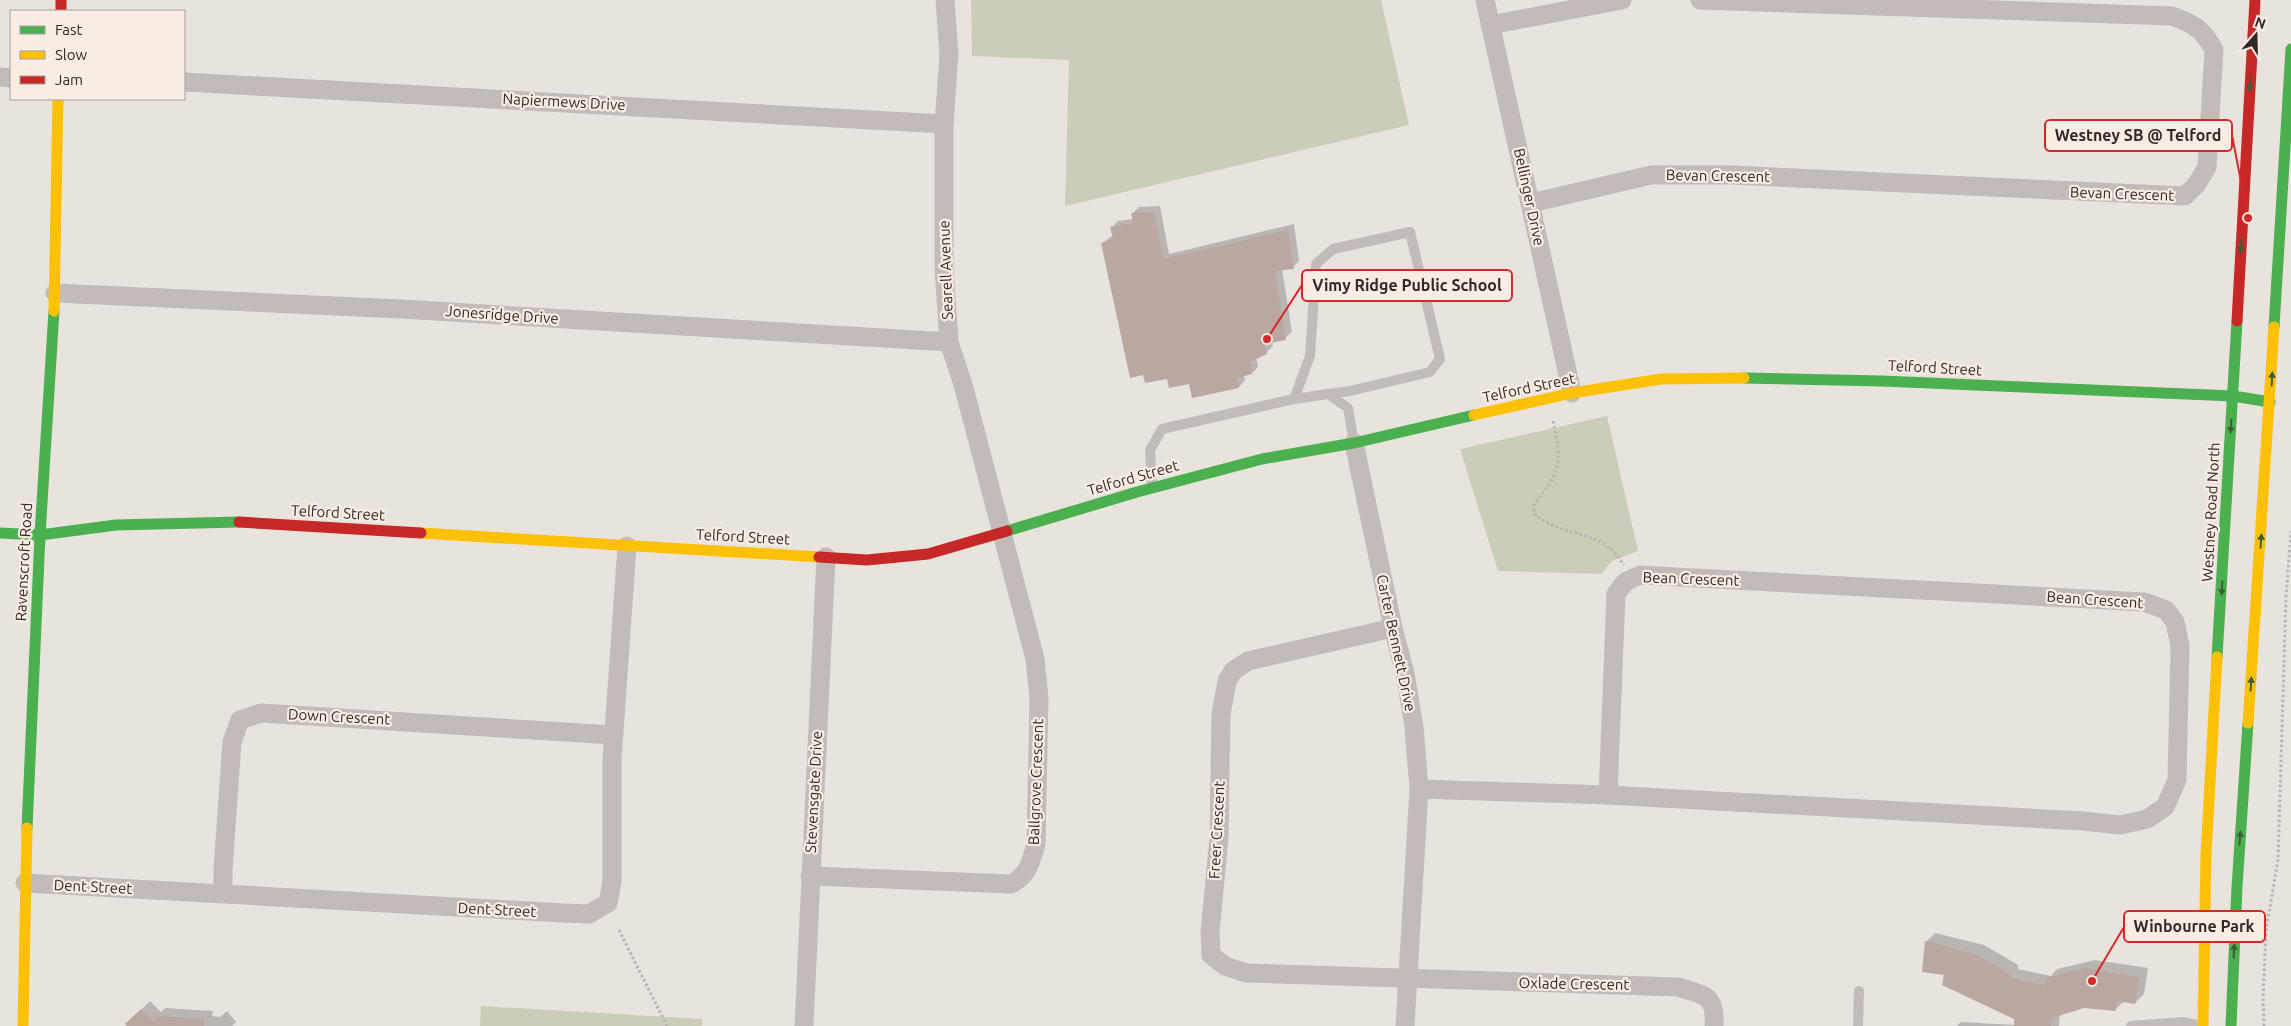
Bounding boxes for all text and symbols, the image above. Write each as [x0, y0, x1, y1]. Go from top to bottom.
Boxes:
legend [10, 10, 185, 100]
north arrow [2231, 10, 2281, 60]
text: N [2253, 13, 2268, 32]
text: Fast [55, 21, 83, 38]
text: Slow [55, 46, 88, 63]
text: Jam [55, 71, 83, 88]
one-way arrow [2246, 76, 2254, 92]
street label: Napiermews Drive [502, 90, 626, 113]
callout: Westney SB @ Telford [2045, 120, 2232, 151]
text: Westney SB @ Telford [2055, 126, 2221, 144]
street label: Bellinger Drive [1511, 147, 1548, 247]
street label: Bevan Crescent [1666, 166, 1770, 185]
street label: Bevan Crescent [2070, 183, 2174, 204]
street label: Searell Avenue [935, 220, 956, 320]
one-way arrow [2237, 238, 2245, 254]
callout: Vimy Ridge Public School [1302, 270, 1512, 301]
text: Vimy Ridge Public School [1312, 276, 1502, 294]
street label: Jonesridge Drive [445, 302, 559, 327]
street label: Telford Street [1888, 357, 1983, 378]
street label: Telford Street [1481, 369, 1577, 406]
one-way arrow [2268, 370, 2276, 386]
one-way arrow [2227, 418, 2235, 434]
street label: Westney Road North [2198, 442, 2223, 582]
street label: Telford Street [1085, 456, 1181, 499]
street label: Ravenscroft Road [12, 502, 35, 622]
street label: Telford Street [291, 502, 386, 523]
street label: Telford Street [696, 526, 791, 547]
one-way arrow [2258, 532, 2266, 548]
street label: Bean Crescent [1642, 568, 1740, 589]
street label: Carter Bennett Drive [1374, 573, 1419, 713]
one-way arrow [2217, 580, 2225, 596]
street label: Bean Crescent [2046, 588, 2144, 611]
one-way arrow [2247, 675, 2255, 691]
street label: Down Crescent [287, 705, 391, 728]
street label: Ballgrove Crescent [1025, 718, 1046, 845]
street label: Stevensgate Drive [802, 731, 825, 853]
street label: Freer Crescent [1205, 780, 1228, 880]
one-way arrow [2237, 830, 2245, 846]
street label: Dent Street [53, 876, 133, 897]
street label: Dent Street [457, 899, 537, 920]
callout: Winbourne Park [2124, 911, 2265, 942]
text: Winbourne Park [2133, 917, 2255, 935]
one-way arrow [2231, 943, 2239, 959]
street label: Oxlade Crescent [1519, 974, 1630, 993]

